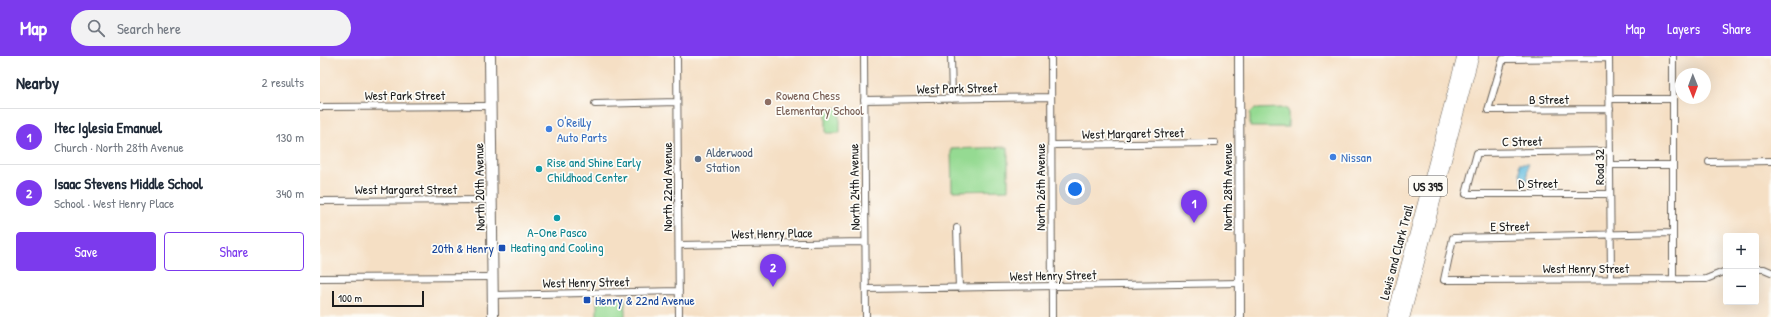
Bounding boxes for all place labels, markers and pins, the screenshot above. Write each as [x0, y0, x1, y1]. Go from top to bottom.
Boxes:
place label: Rowena Chess Elementary School [776, 86, 864, 119]
marker: Rowena Chess Elementary School [763, 97, 773, 107]
place label: O'Reilly Auto Parts [557, 113, 607, 146]
marker: O'Reilly Auto Parts [544, 124, 554, 134]
place label: Alderwood Station [706, 143, 753, 176]
place label: Nissan [1341, 148, 1372, 166]
marker: Nissan [1328, 152, 1338, 162]
place label: Rise and Shine Early Childhood Center [547, 153, 642, 186]
marker: Alderwood Station [693, 154, 703, 164]
marker: Rise and Shine Early Childhood Center [534, 164, 544, 174]
pin: 1 [1181, 190, 1207, 223]
marker: A-One Pasco Heating and Cooling [552, 213, 562, 223]
place label: A-One Pasco Heating and Cooling [510, 223, 604, 256]
place label: 20th & Henry [432, 239, 494, 257]
marker: 20th & Henry [497, 243, 507, 253]
pin: 2 [760, 254, 786, 287]
place label: Henry & 22nd Avenue [595, 291, 695, 309]
marker: Henry & 22nd Avenue [582, 295, 592, 305]

